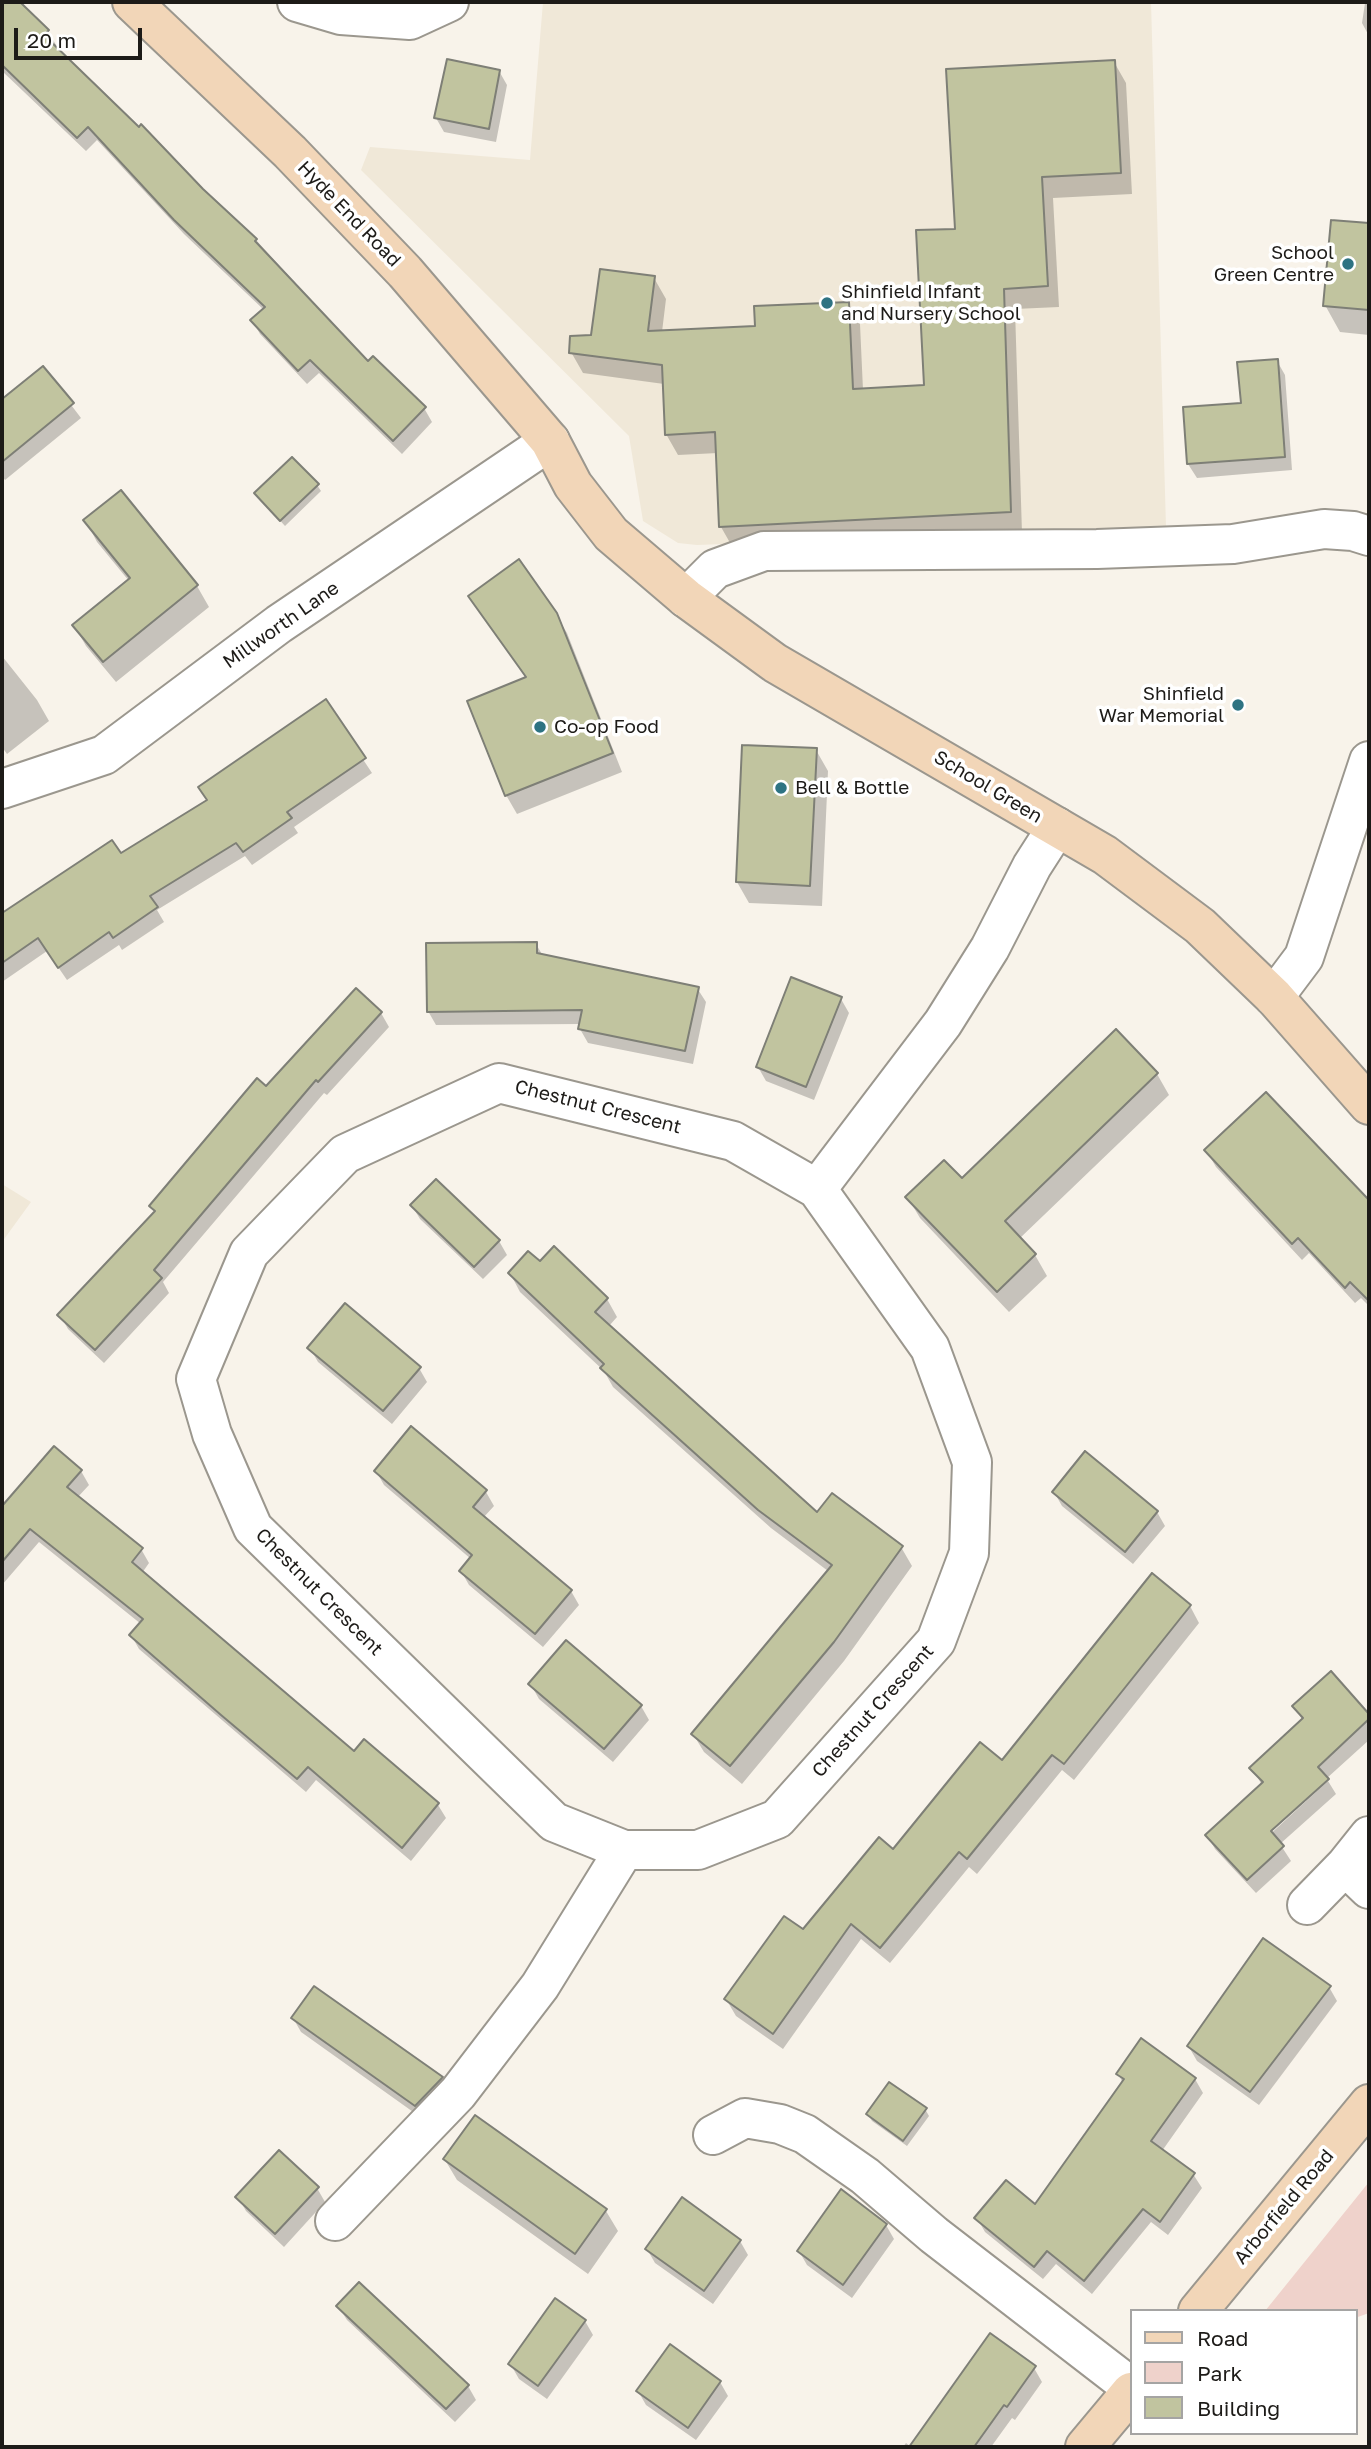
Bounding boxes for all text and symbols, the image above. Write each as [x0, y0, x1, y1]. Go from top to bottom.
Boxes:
scale bar [18, 14, 145, 58]
text: 20 m [27, 27, 76, 53]
street label: Hyde End Road [293, 156, 405, 272]
place label: School Green Centre [1214, 242, 1334, 286]
marker: School Green Centre [1340, 256, 1356, 272]
place label: Shinfield Infant and Nursery School [841, 281, 1021, 325]
marker: Shinfield Infant and Nursery School [819, 295, 835, 311]
street label: Millworth Lane [219, 577, 343, 673]
place label: Shinfield War Memorial [1099, 683, 1224, 727]
marker: Shinfield War Memorial [1230, 697, 1246, 713]
place label: Co-op Food [554, 716, 659, 738]
marker: Co-op Food [532, 719, 548, 735]
street label: School Green [930, 746, 1046, 828]
place label: Bell & Bottle [795, 777, 909, 799]
marker: Bell & Bottle [773, 780, 789, 796]
street label: Chestnut Crescent [513, 1075, 683, 1139]
street label: Chestnut Crescent [251, 1524, 387, 1660]
street label: Chestnut Crescent [807, 1640, 939, 1782]
street label: Arborfield Road [1229, 2145, 1339, 2269]
legend [1130, 2309, 1357, 2435]
text: Road [1197, 2325, 1248, 2351]
text: Park [1197, 2360, 1242, 2386]
text: Building [1197, 2395, 1280, 2421]

